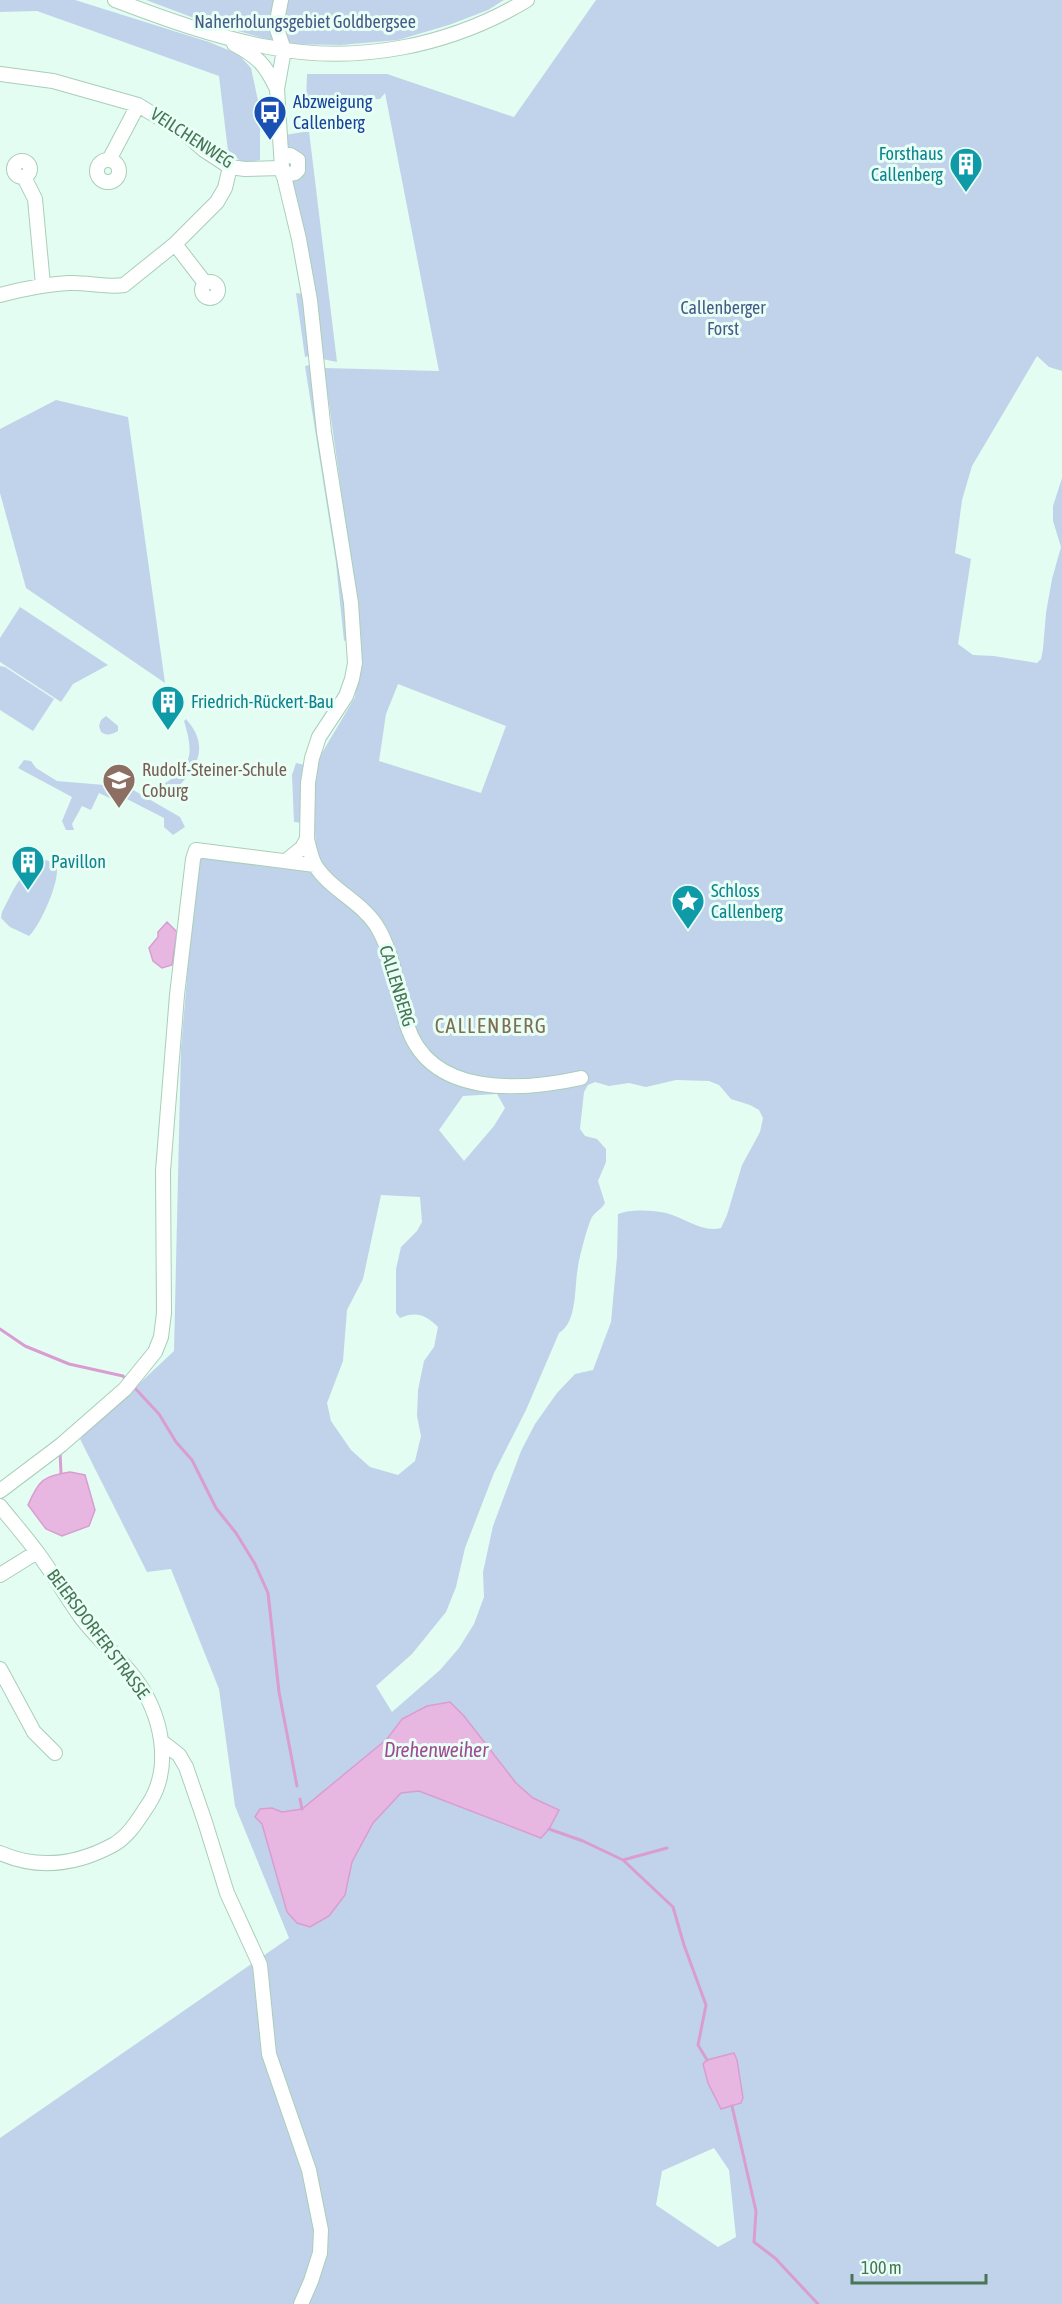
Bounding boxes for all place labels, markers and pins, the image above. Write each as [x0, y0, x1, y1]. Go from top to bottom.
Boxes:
place label: Abzweigung Callenberg [293, 91, 373, 133]
bus stop icon: Abzweigung Callenberg [252, 94, 288, 141]
place label: Forsthaus Callenberg [871, 143, 943, 185]
building icon: Forsthaus Callenberg [948, 146, 984, 193]
building icon: Friedrich-Rückert-Bau [150, 684, 186, 731]
place label: Friedrich-Rückert-Bau [191, 691, 334, 712]
place label: Rudolf-Steiner-Schule Coburg [142, 759, 287, 801]
school or university icon: Rudolf-Steiner-Schule Coburg [101, 762, 137, 809]
building icon: Pavillon [10, 844, 46, 891]
place label: Pavillon [51, 851, 106, 872]
place label: Schloss Callenberg [711, 880, 783, 922]
place icon: Schloss Callenberg [670, 883, 706, 930]

